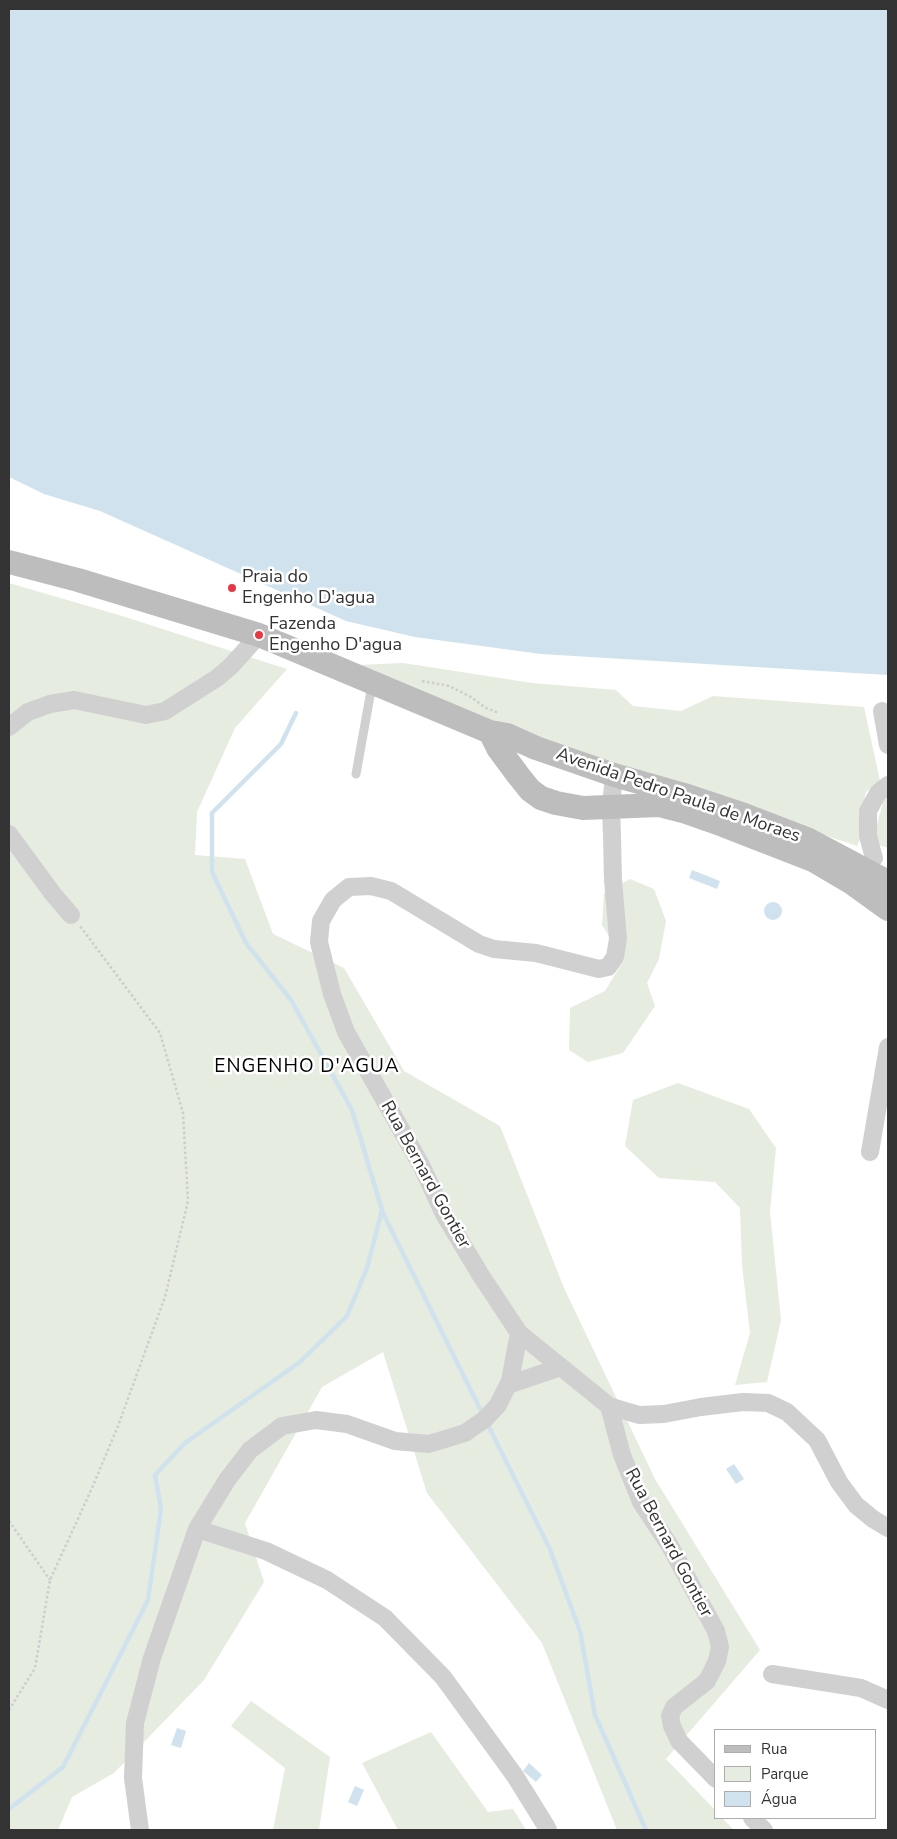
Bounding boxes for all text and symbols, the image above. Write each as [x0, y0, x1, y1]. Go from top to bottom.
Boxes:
place label: Praia do Engenho D'agua [242, 567, 375, 610]
marker: Praia do Engenho D'agua [226, 582, 238, 594]
place label: Fazenda Engenho D'agua [269, 614, 402, 656]
marker: Fazenda Engenho D'agua [253, 629, 265, 641]
street label: Avenida Pedro Paula de Moraes [553, 744, 803, 848]
district label: ENGENHO D'AGUA [213, 1056, 401, 1078]
street label: Rua Bernard Gontier [375, 1097, 475, 1253]
street label: Rua Bernard Gontier [620, 1465, 716, 1621]
legend [714, 1729, 877, 1819]
text: Rua [761, 1739, 787, 1759]
text: Parque [761, 1764, 809, 1784]
text: Água [761, 1789, 797, 1809]

